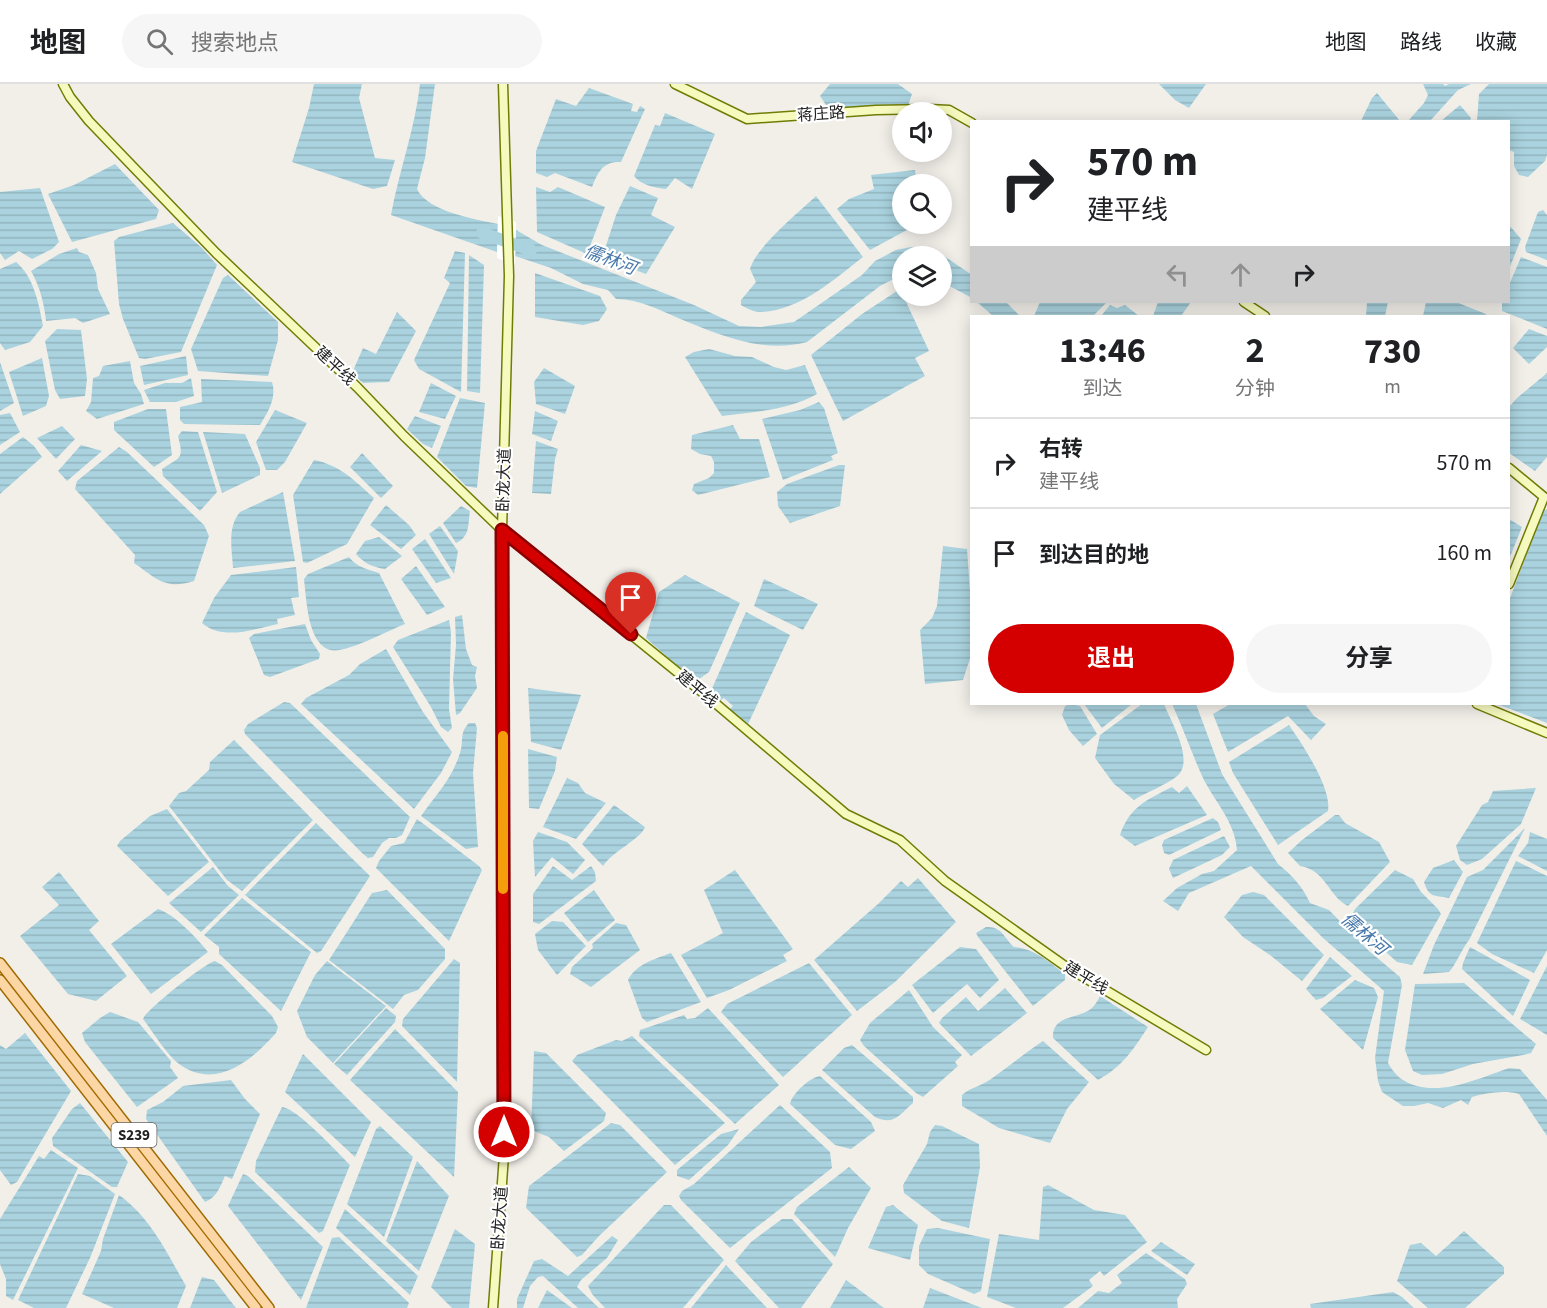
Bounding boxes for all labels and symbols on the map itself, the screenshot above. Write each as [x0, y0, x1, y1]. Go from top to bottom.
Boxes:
street label: 蒋庄路 [796, 101, 846, 127]
water label: 儒林河 [580, 239, 642, 282]
street label: 建平线 [310, 342, 360, 390]
street label: 卧龙大道 [492, 448, 516, 512]
pin [605, 572, 656, 634]
street label: 建平线 [672, 665, 722, 713]
water label: 儒林河 [1335, 907, 1395, 963]
street label: 建平线 [1060, 956, 1112, 1000]
position arrow [472, 1100, 536, 1164]
road number: S239 [112, 1123, 156, 1147]
street label: 卧龙大道 [487, 1185, 513, 1251]

